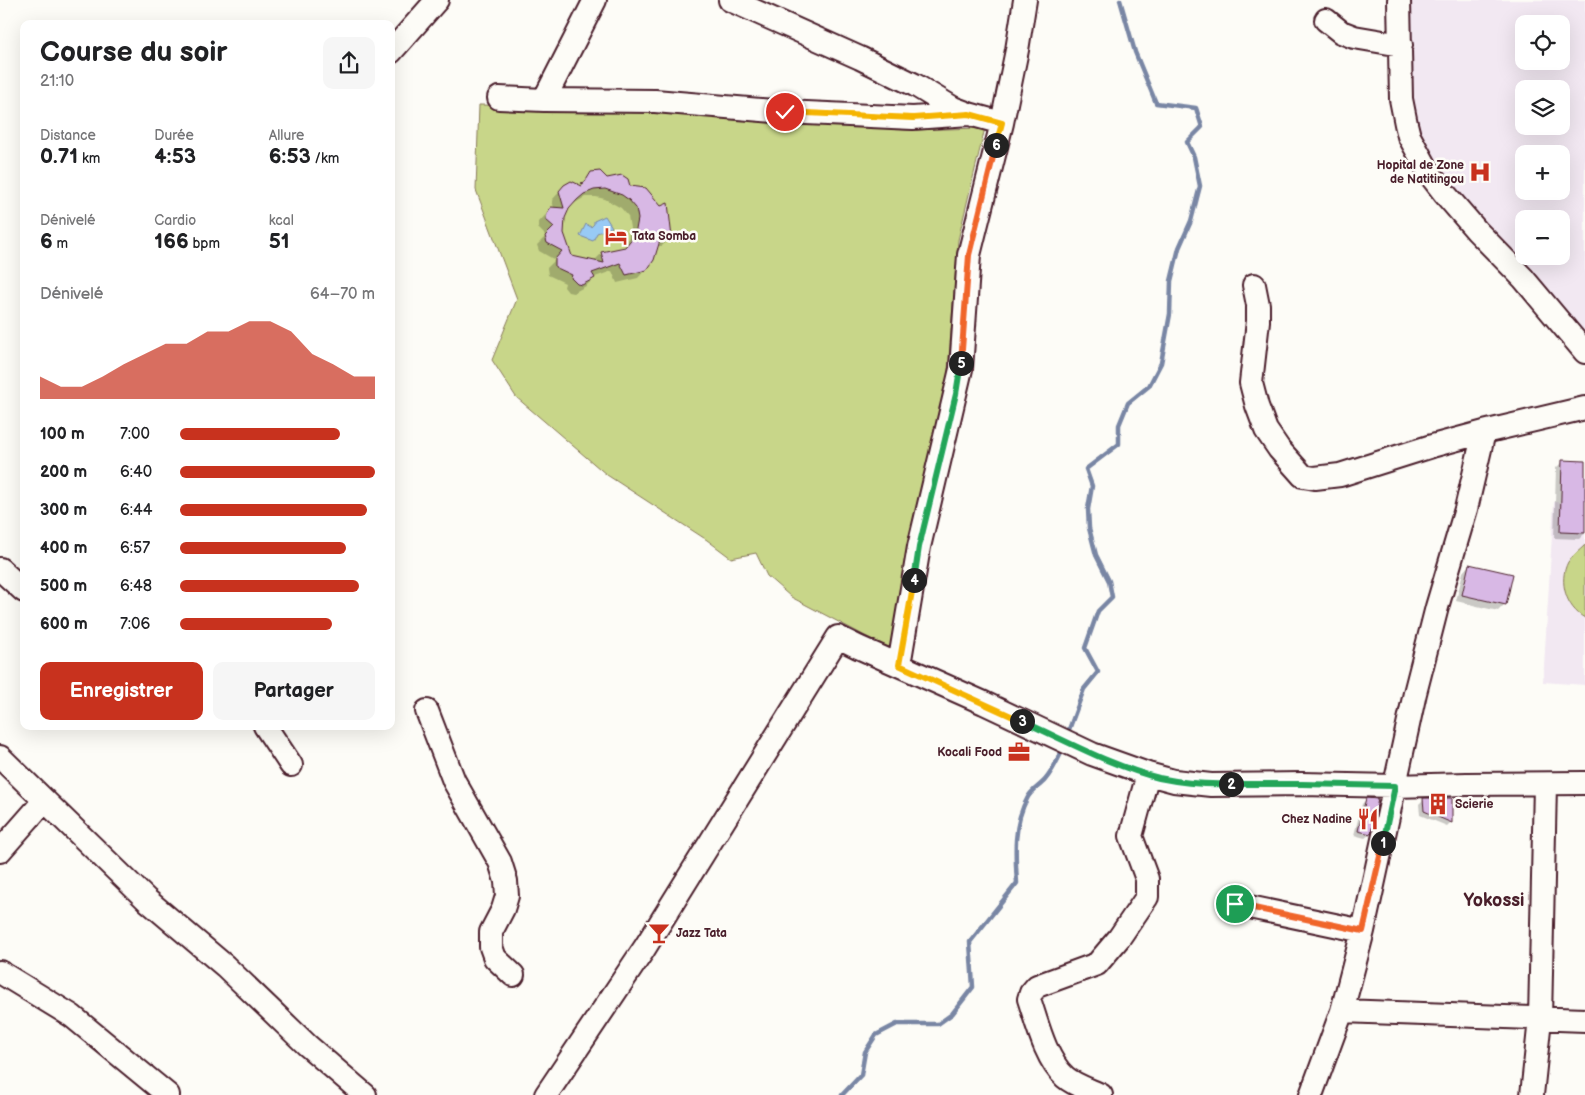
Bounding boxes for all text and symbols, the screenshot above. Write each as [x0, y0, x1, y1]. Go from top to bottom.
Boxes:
map controls [1515, 15, 1570, 265]
button: locate [1515, 15, 1570, 70]
text: Course du soir [40, 36, 228, 69]
button: share [323, 37, 375, 89]
text: 21:10 [40, 72, 74, 91]
button: layers [1515, 80, 1570, 135]
pin [764, 91, 806, 133]
icon: check [771, 98, 799, 126]
text: Distance [40, 127, 96, 144]
text: Durée [154, 127, 194, 144]
text: Allure [269, 127, 304, 144]
pin: 6 [984, 132, 1008, 158]
text: 6 [992, 137, 1001, 154]
text: 0.71 [40, 144, 78, 169]
text: 4:53 [154, 144, 196, 169]
text: 6:53 [269, 144, 311, 169]
button: + [1515, 145, 1570, 200]
text: km [78, 150, 100, 167]
text: /km [311, 150, 339, 167]
place label: Hopital de Zone de Natitingou [1377, 158, 1464, 187]
hospital icon: Hopital de Zone de Natitingou [1467, 159, 1493, 185]
button: − [1515, 210, 1570, 265]
text: Dénivelé [40, 212, 95, 229]
text: Cardio [154, 212, 196, 229]
text: kcal [269, 212, 294, 229]
hotel icon: Tata Somba [603, 223, 629, 249]
text: 6 [40, 229, 53, 254]
text: 166 [154, 229, 189, 254]
text: 51 [269, 229, 290, 254]
place label: Tata Somba [632, 229, 696, 244]
text: m [53, 235, 68, 252]
text: bpm [189, 235, 220, 252]
text: Dénivelé [40, 285, 103, 304]
text: 64–70 m [310, 285, 375, 304]
pin: 5 [948, 350, 974, 376]
text: 5 [957, 355, 966, 372]
text: 100 m [40, 425, 85, 444]
text: 7:00 [120, 425, 150, 444]
text: 200 m [40, 463, 87, 482]
text: 6:40 [120, 463, 152, 482]
text: 300 m [40, 501, 87, 520]
text: 6:44 [120, 501, 153, 520]
text: 400 m [40, 539, 87, 558]
text: 6:57 [120, 539, 150, 558]
pin: 4 [902, 568, 926, 592]
text: 4 [910, 572, 919, 589]
text: 500 m [40, 577, 87, 596]
text: 6:48 [120, 577, 152, 596]
text: 600 m [40, 615, 88, 634]
text: 7:06 [120, 615, 150, 634]
button: Enregistrer [40, 662, 203, 720]
button: Partager [213, 662, 375, 720]
pin: 3 [1010, 708, 1034, 734]
text: 3 [1018, 713, 1027, 730]
office icon: Kocali Food [1006, 739, 1032, 765]
place label: Kocali Food [937, 745, 1002, 760]
pin: 2 [1218, 772, 1244, 796]
text: 2 [1227, 776, 1236, 793]
building icon: Scierie [1425, 791, 1451, 817]
place label: Scierie [1455, 797, 1493, 812]
restaurant icon: Chez Nadine [1355, 806, 1381, 832]
place label: Chez Nadine [1281, 812, 1352, 827]
pin: 1 [1370, 830, 1396, 856]
text: 1 [1381, 835, 1386, 852]
pin [1214, 883, 1256, 925]
icon: arrive [1221, 890, 1249, 918]
district label: Yokossi [1463, 890, 1525, 911]
bar icon: Jazz Tata [646, 920, 672, 946]
place label: Jazz Tata [676, 926, 727, 941]

